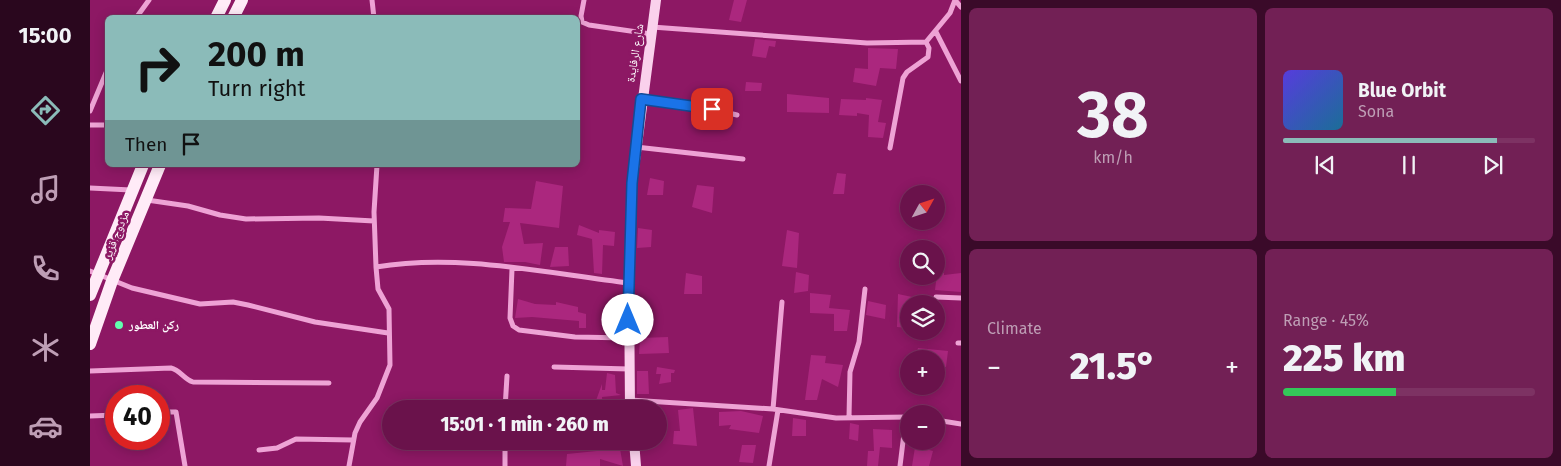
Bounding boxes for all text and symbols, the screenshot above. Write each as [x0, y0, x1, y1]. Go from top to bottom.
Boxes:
text: 15:00 [18, 22, 72, 49]
street label: شارع الرفايدة [623, 23, 648, 83]
text: 200 m [208, 33, 305, 75]
icon: right [125, 35, 190, 100]
text: Turn right [208, 75, 305, 102]
text: 38 [1077, 76, 1149, 154]
text: Blue Orbit [1358, 79, 1446, 102]
pin [691, 88, 733, 130]
icon: directions [28, 93, 63, 128]
icon: arrive [698, 95, 726, 123]
text: Sona [1358, 102, 1394, 121]
icon: arrive [177, 130, 205, 158]
text: Then [125, 133, 167, 156]
text: km/h [1093, 148, 1133, 167]
icon: previous [1311, 151, 1339, 179]
icon: pause [1395, 151, 1423, 179]
icon: next [1479, 151, 1507, 179]
icon: music [28, 172, 63, 207]
north arrow [900, 185, 945, 230]
map controls [900, 185, 945, 450]
street label: مزدوج قزير [100, 209, 132, 262]
button: search [900, 240, 945, 285]
icon: phone [28, 251, 63, 286]
position arrow [601, 293, 653, 345]
button: layers [900, 295, 945, 340]
text: Range · 45% [1283, 311, 1369, 330]
place label: ركن العطور [128, 318, 180, 333]
marker: ركن العطور [113, 319, 125, 331]
text: Climate [987, 319, 1042, 338]
icon: climate [28, 330, 63, 365]
text: 225 km [1283, 335, 1406, 381]
text: 21.5° [1070, 343, 1156, 389]
button: + [900, 350, 945, 395]
text: − [987, 351, 1001, 384]
text: + [1225, 351, 1239, 384]
speed limit sign: 40 [105, 385, 170, 450]
button: − [900, 405, 945, 450]
icon: car [28, 409, 63, 444]
text: 15:01 · 1 min · 260 m [440, 413, 609, 436]

